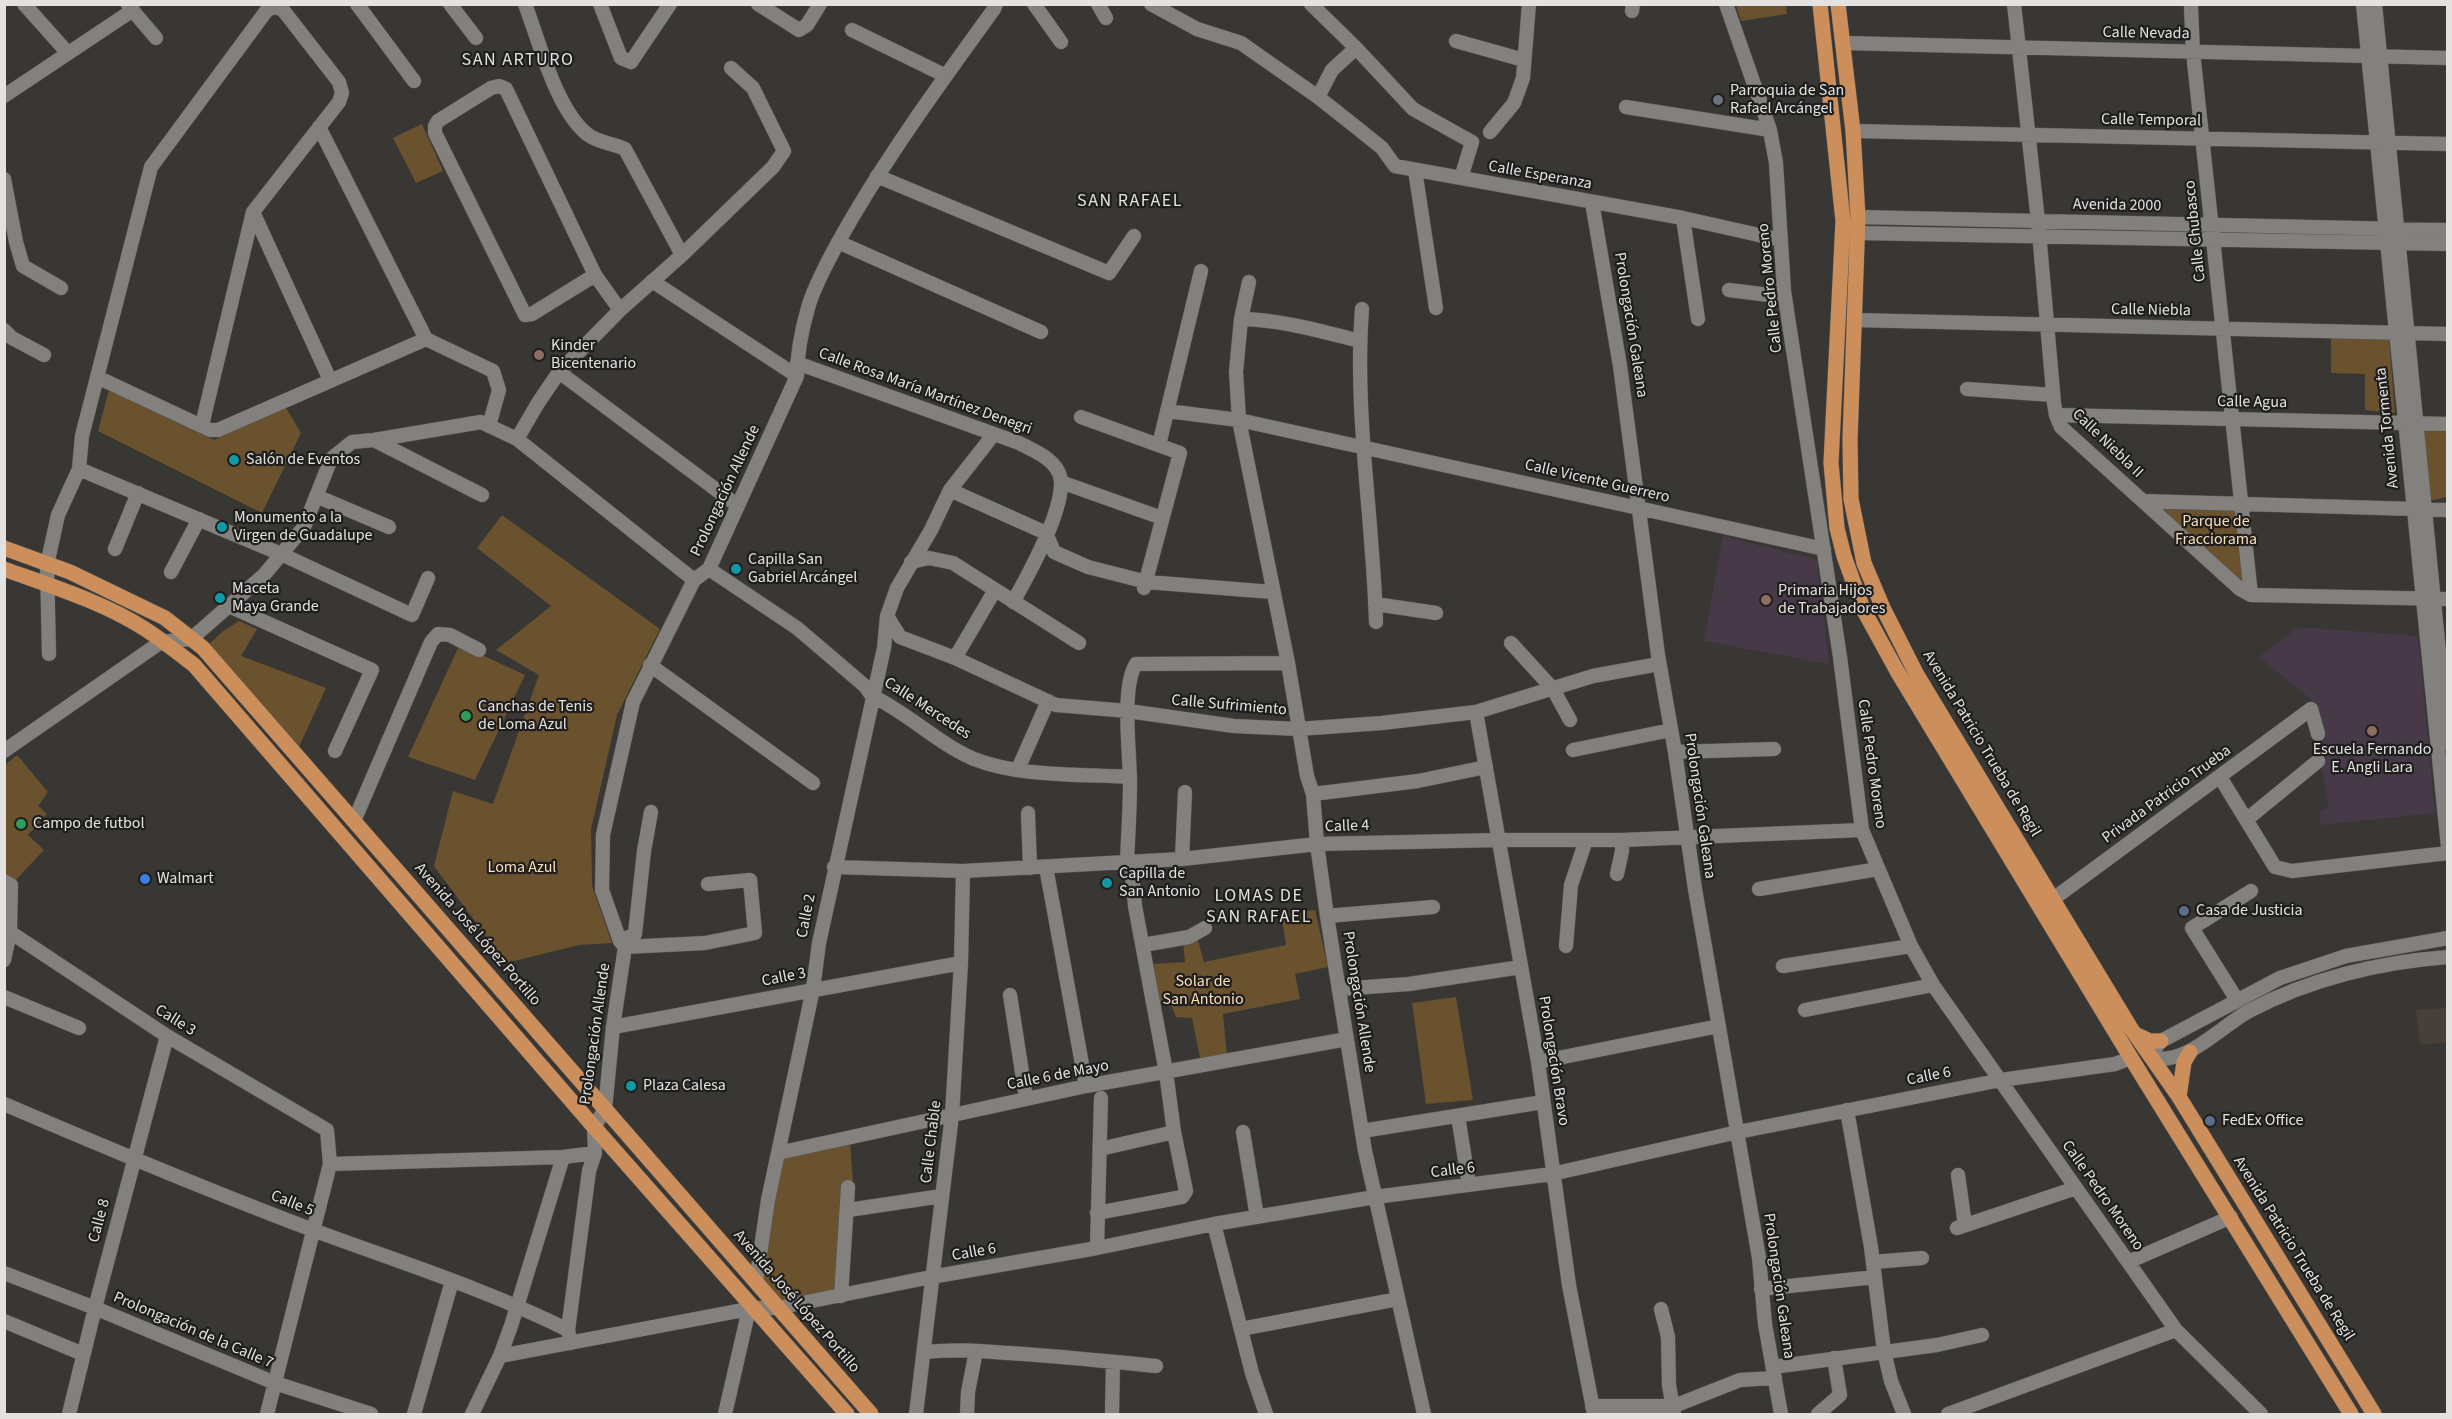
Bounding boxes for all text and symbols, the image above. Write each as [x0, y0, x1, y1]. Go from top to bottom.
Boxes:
street label: Calle Nevada [2102, 24, 2190, 44]
district label: SAN ARTURO [462, 50, 574, 72]
place label: Parroquia de San Rafael Arcángel [1730, 81, 1844, 119]
marker: Parroquia de San Rafael Arcángel [1711, 93, 1725, 107]
street label: Calle Temporal [2101, 111, 2201, 131]
street label: Calle Esperanza [1487, 157, 1593, 195]
street label: Calle Chubasco [2181, 179, 2211, 283]
district label: SAN RAFAEL [1077, 191, 1183, 213]
street label: Avenida 2000 [2073, 196, 2161, 216]
street label: Calle Pedro Moreno [1755, 222, 1787, 354]
street label: Prolongación Galeana [1609, 251, 1651, 399]
street label: Calle Niebla [2111, 301, 2191, 321]
place label: Kinder Bicentenario [551, 336, 636, 374]
street label: Calle Rosa María Martínez Denegri [816, 344, 1034, 440]
marker: Kinder Bicentenario [532, 348, 546, 362]
street label: Avenida Tormenta [2372, 367, 2404, 489]
street label: Calle Agua [2217, 393, 2287, 413]
street label: Calle Niebla II [2067, 405, 2147, 483]
street label: Prolongación Allende [687, 422, 765, 560]
place label: Salón de Eventos [246, 450, 360, 470]
marker: Salón de Eventos [227, 453, 241, 467]
street label: Calle Vicente Guerrero [1523, 456, 1671, 508]
place label: Monumento a la Virgen de Guadalupe [234, 508, 373, 546]
park label: Parque de Fracciorama [2175, 512, 2257, 550]
marker: Monumento a la Virgen de Guadalupe [215, 520, 229, 534]
place label: Capilla San Gabriel Arcángel [748, 550, 857, 588]
marker: Capilla San Gabriel Arcángel [729, 562, 743, 576]
place label: Maceta Maya Grande [232, 579, 319, 617]
place label: Primaria Hijos de Trabajadores [1778, 581, 1885, 619]
marker: Maceta Maya Grande [213, 591, 227, 605]
marker: Primaria Hijos de Trabajadores [1759, 593, 1773, 607]
street label: Avenida Patricio Trueba de Regil [1918, 647, 2044, 841]
street label: Calle Mercedes [880, 674, 974, 744]
street label: Calle Sufrimiento [1171, 691, 1287, 721]
place label: Canchas de Tenis de Loma Azul [478, 697, 593, 735]
street label: Calle Pedro Moreno [1852, 698, 1890, 830]
marker: Canchas de Tenis de Loma Azul [459, 709, 473, 723]
marker: Escuela Fernando E. Angli Lara [2365, 724, 2379, 738]
street label: Prolongación Galeana [1679, 732, 1719, 880]
place label: Escuela Fernando E. Angli Lara [2313, 740, 2431, 778]
street label: Privada Patricio Trueba [2099, 742, 2235, 848]
place label: Campo de futbol [33, 814, 145, 834]
marker: Campo de futbol [14, 817, 28, 831]
street label: Calle 4 [1324, 817, 1370, 837]
park label: Loma Azul [488, 858, 556, 878]
street label: Avenida José López Portillo [410, 860, 544, 1010]
place label: Capilla de San Antonio [1119, 864, 1200, 902]
place label: Walmart [157, 869, 214, 889]
marker: Walmart [138, 872, 152, 886]
marker: Capilla de San Antonio [1100, 876, 1114, 890]
district label: LOMAS DE SAN RAFAEL [1206, 886, 1312, 928]
street label: Calle 2 [793, 892, 821, 940]
place label: Casa de Justicia [2196, 901, 2303, 921]
marker: Casa de Justicia [2177, 904, 2191, 918]
street label: Prolongación Allende [1337, 930, 1379, 1074]
street label: Prolongación Allende [577, 962, 615, 1106]
street label: Calle 3 [760, 964, 808, 992]
park label: Solar de San Antonio [1162, 972, 1244, 1010]
street label: Prolongación Bravo [1533, 995, 1573, 1127]
street label: Calle 3 [151, 1001, 199, 1041]
street label: Calle 6 de Mayo [1005, 1057, 1111, 1095]
street label: Calle 6 [1905, 1063, 1953, 1091]
place label: Plaza Calesa [643, 1076, 726, 1096]
marker: Plaza Calesa [624, 1079, 638, 1093]
street label: Calle Chable [917, 1100, 947, 1184]
place label: FedEx Office [2222, 1111, 2303, 1131]
marker: FedEx Office [2203, 1114, 2217, 1128]
street label: Calle Pedro Moreno [2057, 1137, 2147, 1255]
street label: Avenida Patricio Trueba de Regil [2228, 1153, 2358, 1345]
street label: Calle 6 [1430, 1159, 1476, 1183]
street label: Calle 5 [268, 1187, 316, 1221]
street label: Calle 8 [85, 1197, 115, 1245]
street label: Prolongación Galeana [1758, 1212, 1798, 1360]
street label: Avenida José López Portillo [729, 1227, 863, 1377]
street label: Calle 6 [950, 1240, 998, 1266]
street label: Prolongación de la Calle 7 [110, 1289, 276, 1373]

